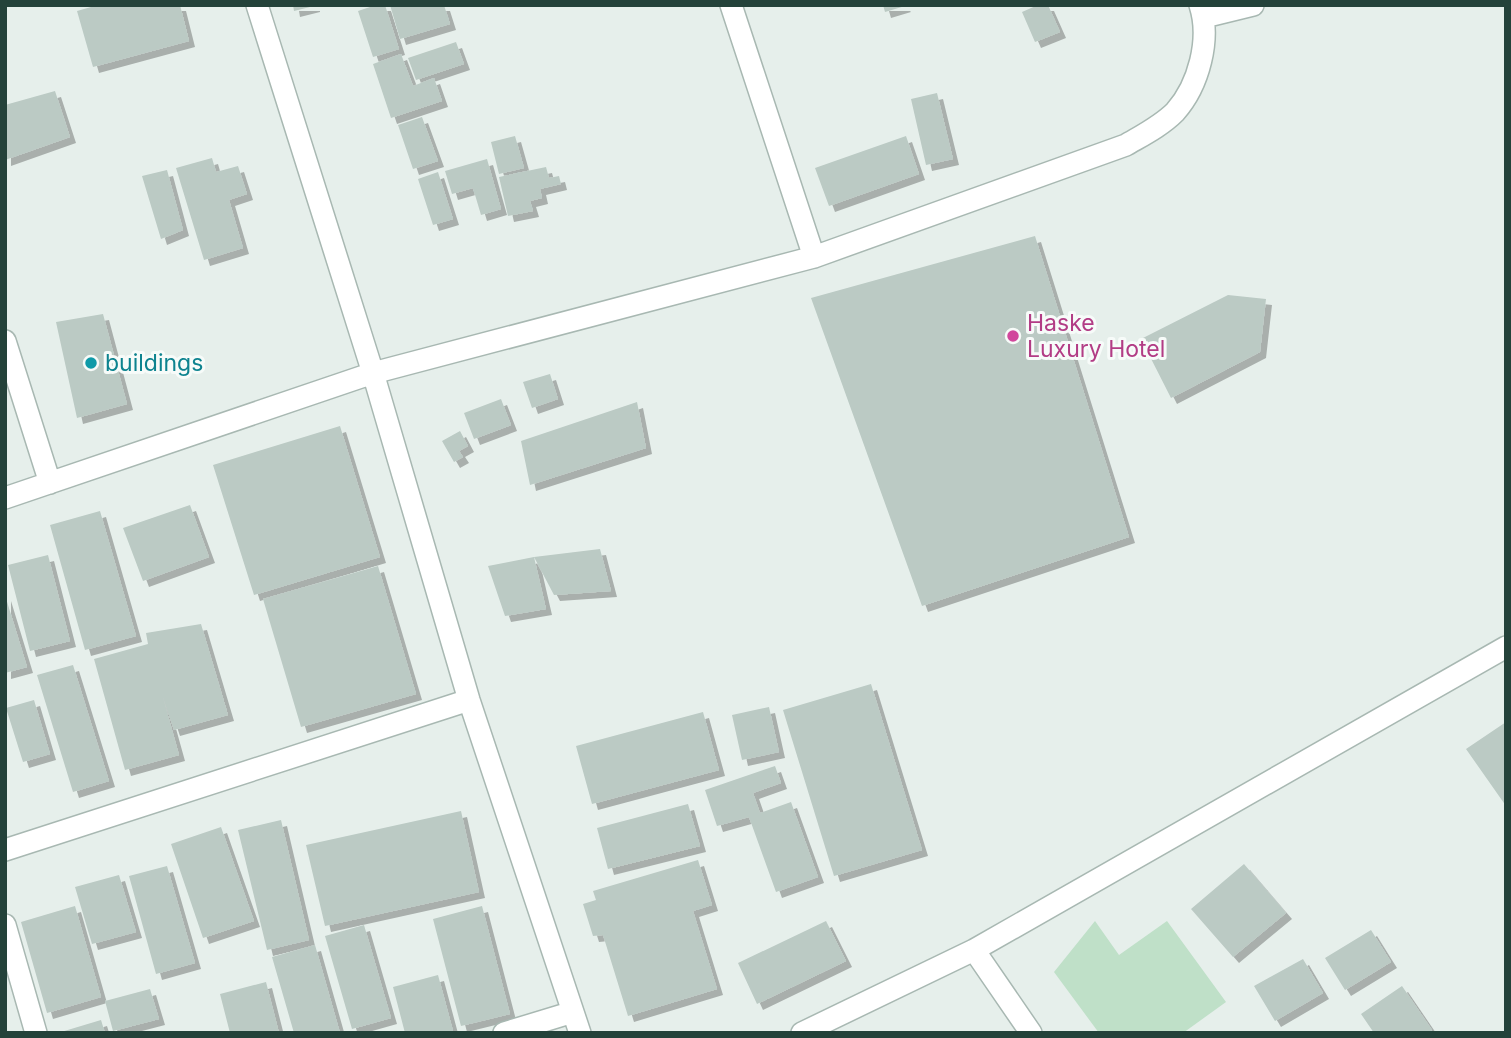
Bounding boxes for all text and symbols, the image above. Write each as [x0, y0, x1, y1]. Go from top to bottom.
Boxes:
place label: Haske Luxury Hotel [1027, 309, 1165, 363]
marker: Haske Luxury Hotel [1005, 328, 1021, 344]
place label: buildings [105, 349, 203, 377]
marker: buildings [83, 355, 99, 371]

